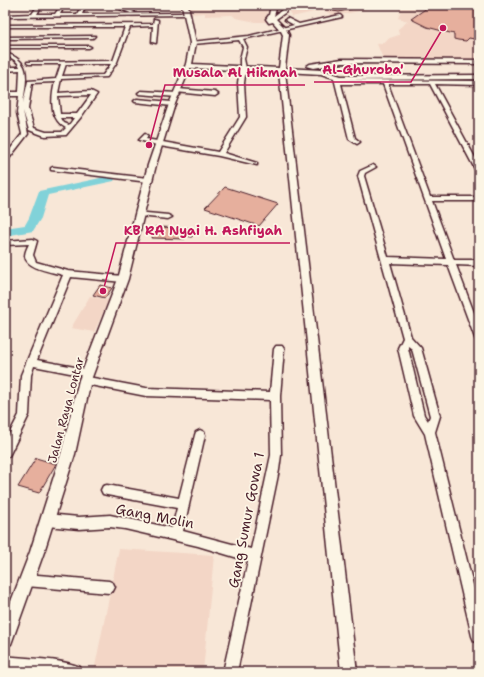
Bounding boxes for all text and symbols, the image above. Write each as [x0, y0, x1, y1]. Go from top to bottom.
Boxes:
callout: Al-Ghuroba' [314, 57, 411, 82]
callout: Musala Al Hikmah [165, 60, 305, 85]
text: Al-Ghuroba' [322, 61, 404, 78]
text: Musala Al Hikmah [173, 64, 298, 81]
callout: KB RA Nyai H. Ashfiyah [116, 218, 290, 243]
text: KB RA Nyai H. Ashfiyah [124, 222, 283, 239]
street label: Jalan Raya Lontar [44, 355, 88, 465]
street label: Gang Sumur Gowa 1 [224, 450, 268, 590]
street label: Gang Molin [114, 500, 196, 532]

